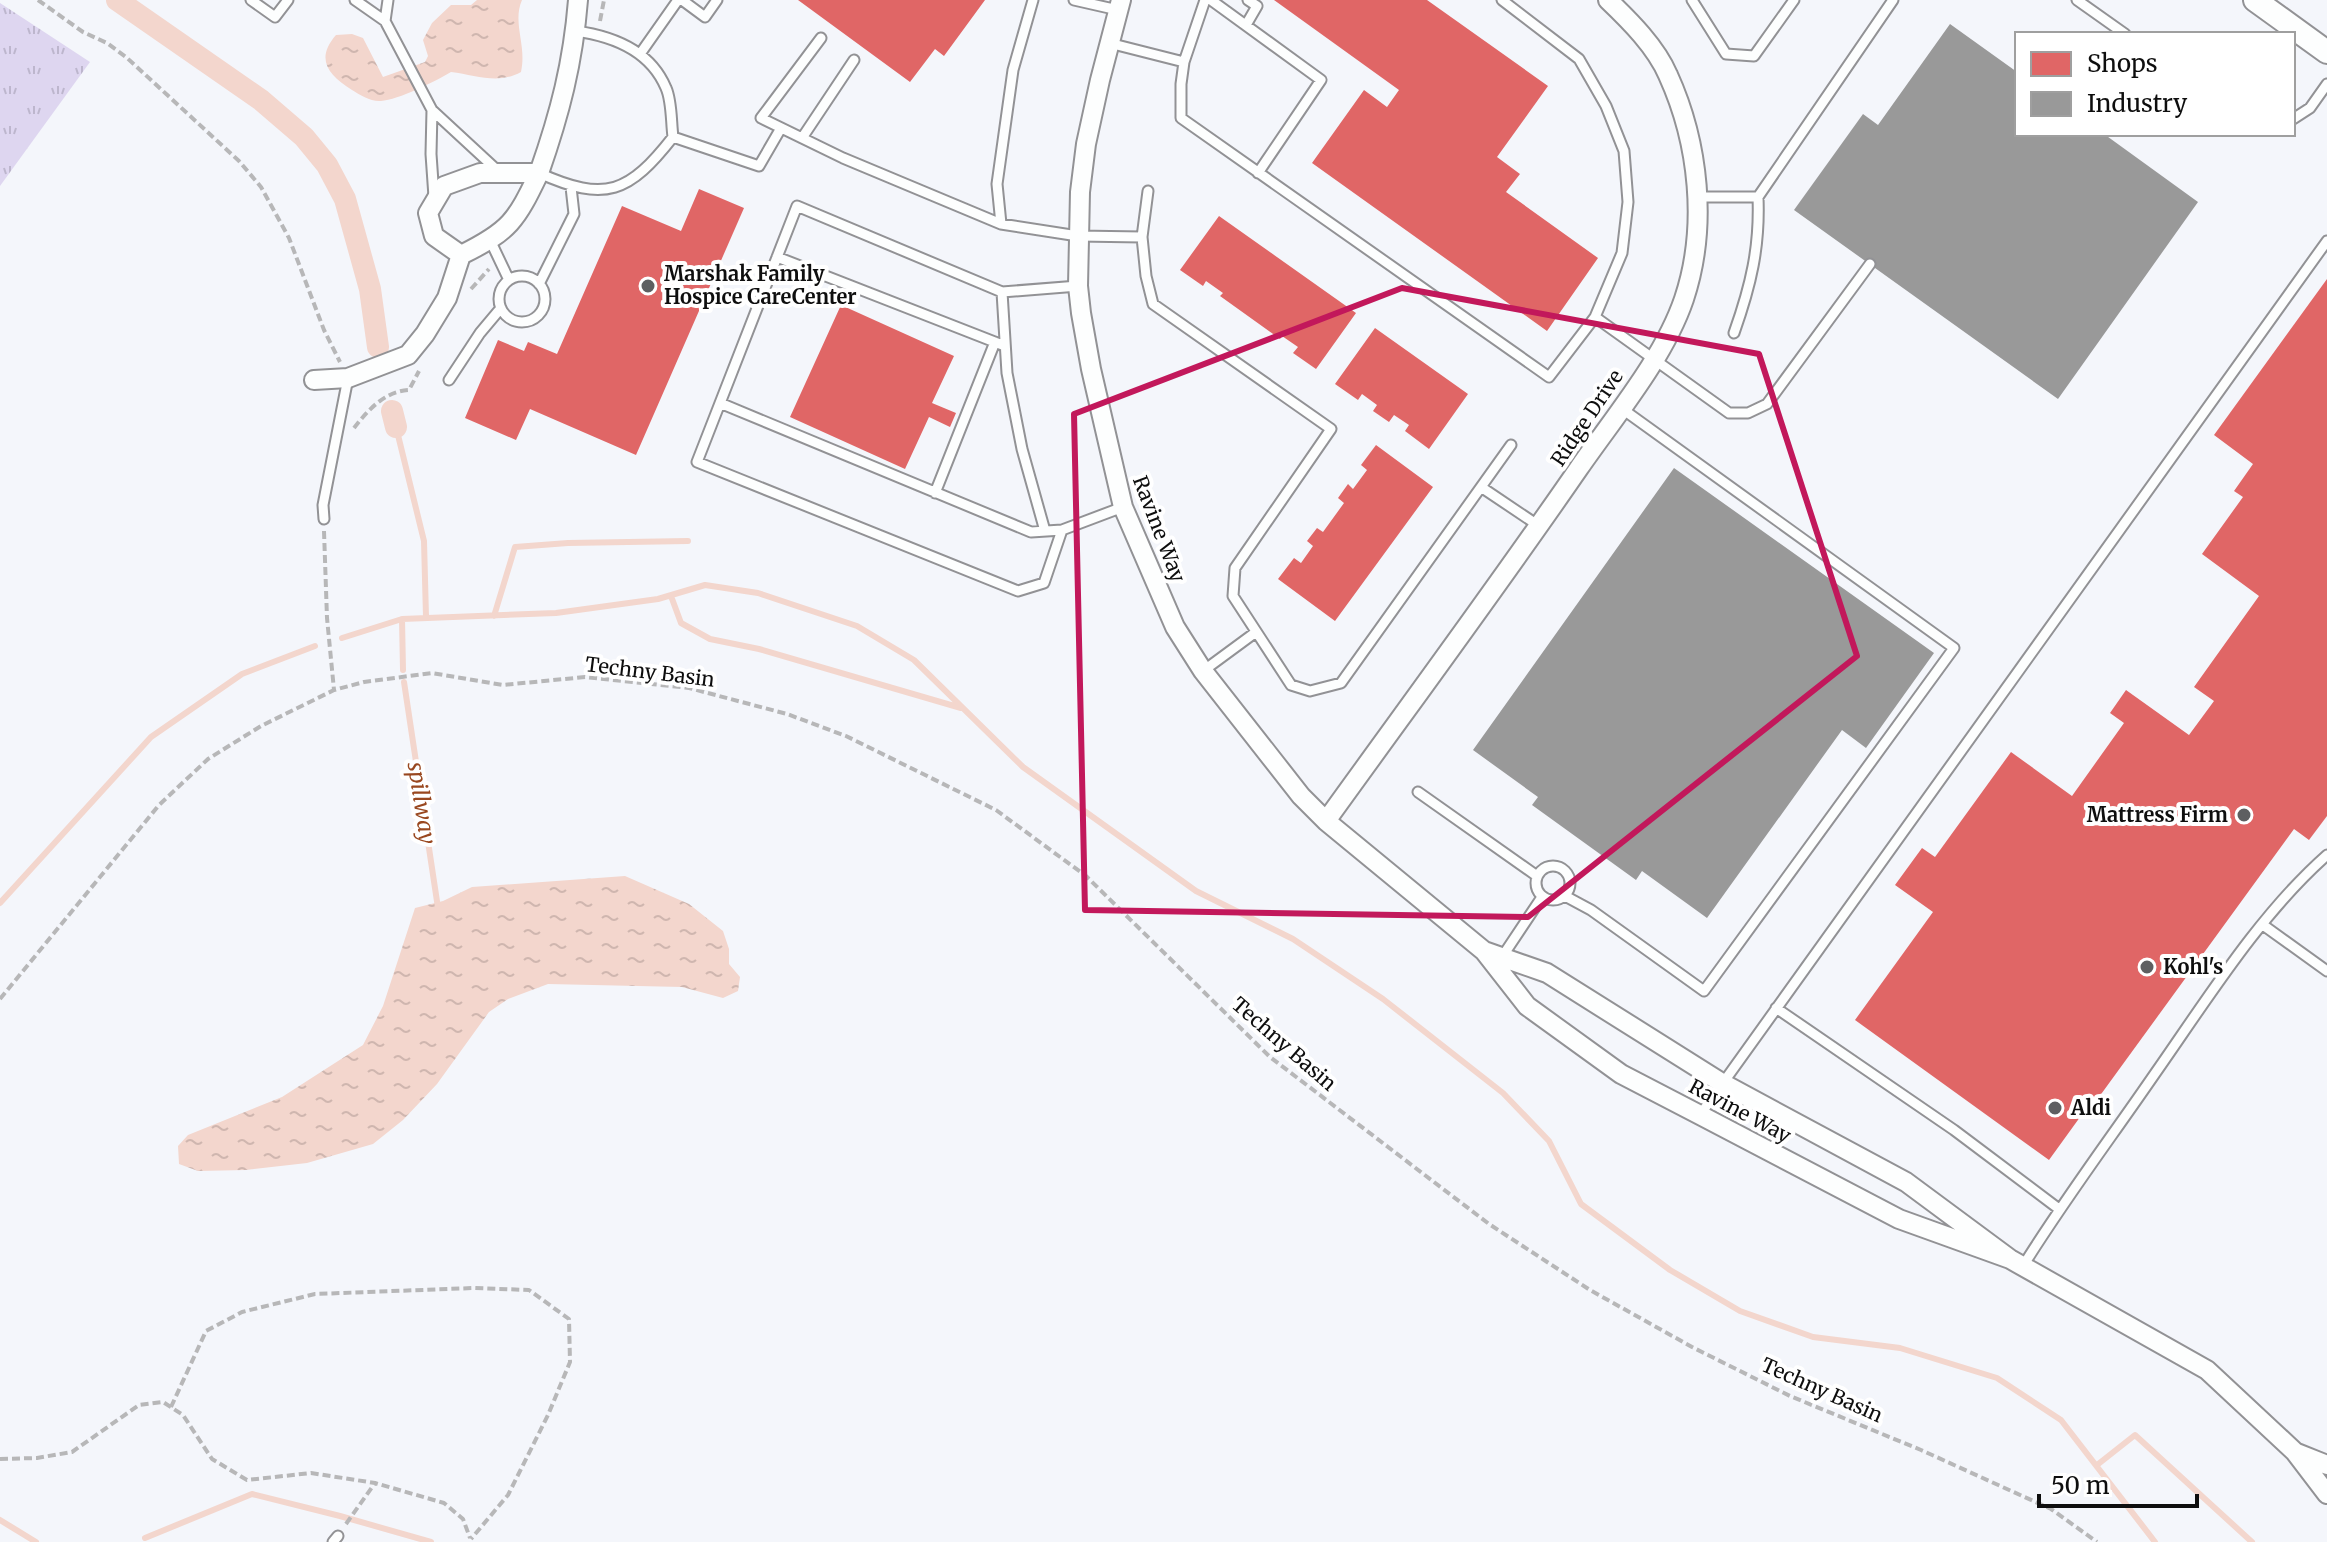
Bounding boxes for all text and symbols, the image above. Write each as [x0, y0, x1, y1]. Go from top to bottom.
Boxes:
legend [2015, 32, 2295, 136]
text: Shops [2087, 48, 2158, 79]
text: Industry [2087, 88, 2187, 119]
place label: Marshak Family Hospice CareCenter [664, 261, 857, 309]
marker: Marshak Family Hospice CareCenter [639, 277, 657, 295]
street label: Ridge Drive [1545, 365, 1628, 471]
street label: Ravine Way [1128, 472, 1191, 586]
street label: Techny Basin [584, 651, 716, 692]
water label: spillway [402, 760, 442, 846]
place label: Mattress Firm [2087, 802, 2228, 827]
marker: Mattress Firm [2235, 806, 2253, 824]
place label: Kohl's [2163, 954, 2223, 979]
marker: Kohl's [2138, 958, 2156, 976]
street label: Techny Basin [1227, 991, 1342, 1096]
street label: Ravine Way [1685, 1073, 1796, 1148]
place label: Aldi [2070, 1095, 2111, 1120]
marker: Aldi [2046, 1099, 2064, 1117]
street label: Techny Basin [1758, 1352, 1887, 1427]
scale bar [2039, 1458, 2197, 1508]
text: 50 m [2051, 1470, 2110, 1501]

